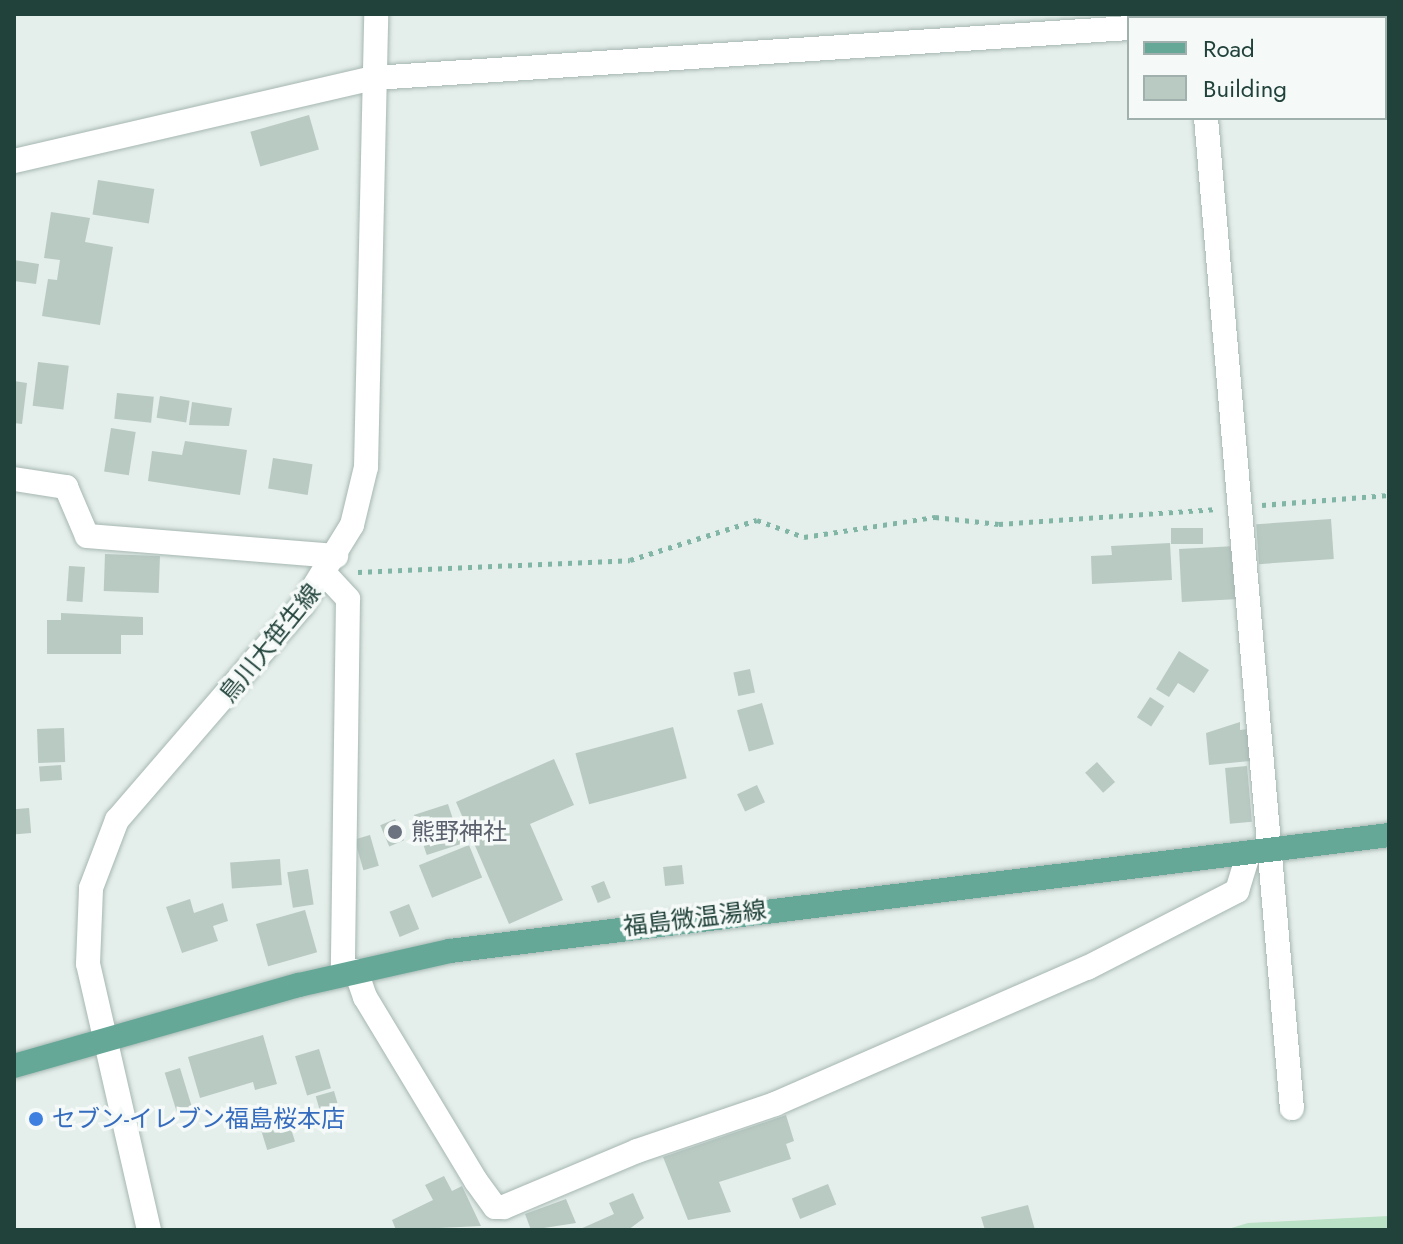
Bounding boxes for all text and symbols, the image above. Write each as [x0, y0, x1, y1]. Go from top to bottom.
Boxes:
legend [1127, 16, 1387, 120]
text: Road [1203, 31, 1255, 66]
text: Building [1203, 71, 1287, 106]
street label: 鳥川大笹生線 [213, 578, 327, 708]
place label: 熊野神社 [411, 818, 507, 846]
marker: 熊野神社 [386, 823, 404, 841]
street label: 福島微温湯線 [622, 895, 768, 941]
place label: セブン-イレブン福島桜本店 [52, 1105, 345, 1133]
marker: セブン-イレブン福島桜本店 [27, 1110, 45, 1128]

